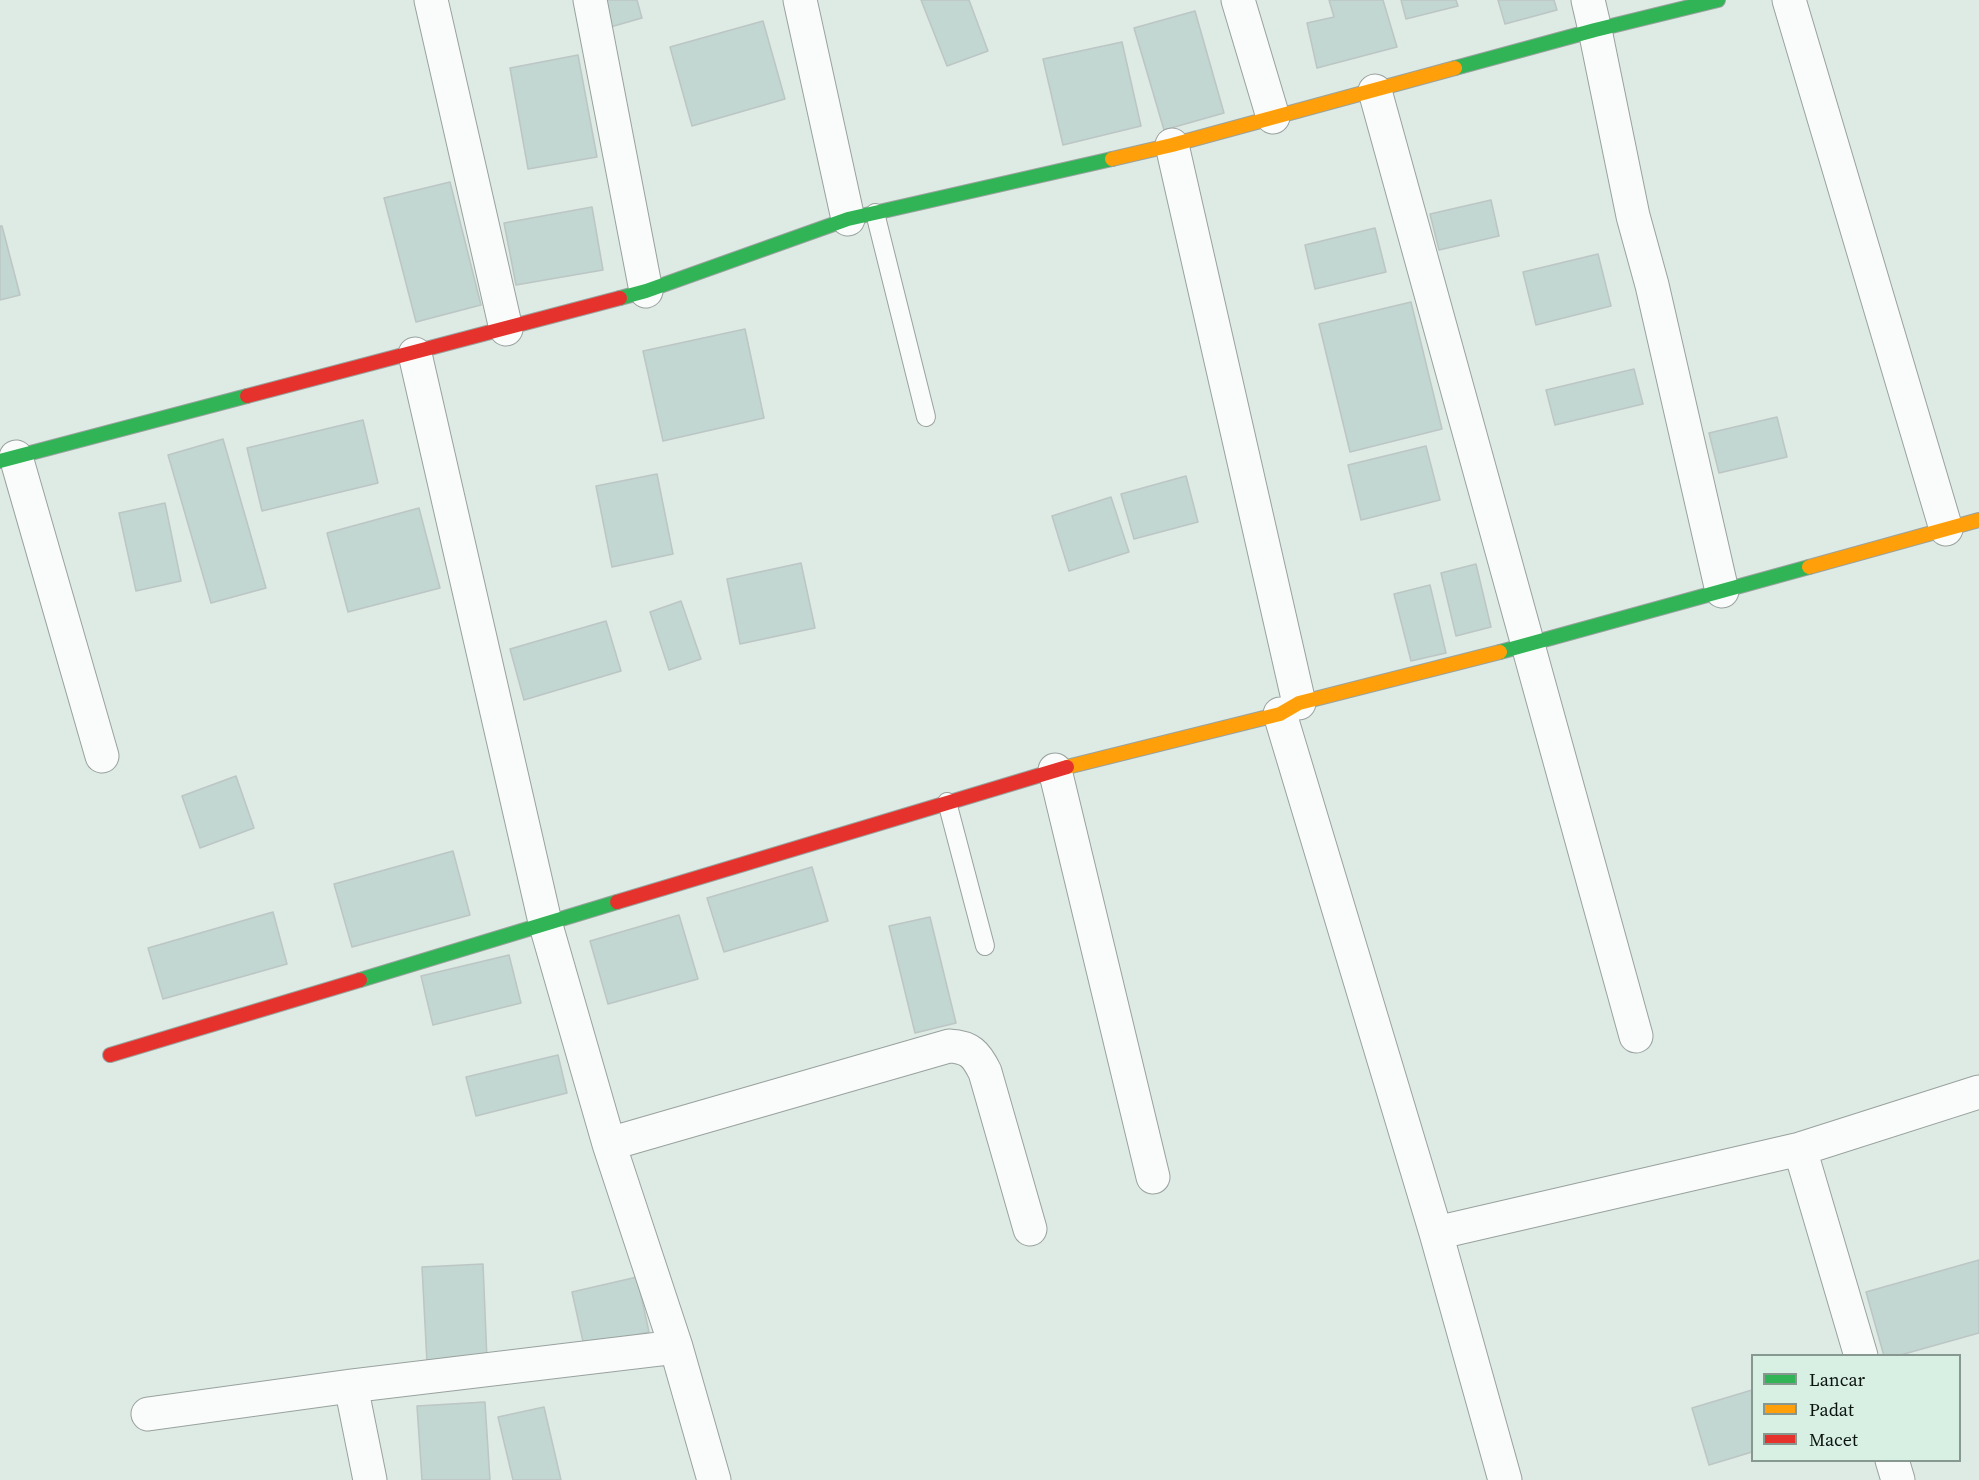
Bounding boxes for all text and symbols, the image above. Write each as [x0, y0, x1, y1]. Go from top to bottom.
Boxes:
legend [1751, 1354, 1961, 1462]
text: Lancar [1809, 1367, 1865, 1392]
text: Padat [1809, 1397, 1854, 1422]
text: Macet [1809, 1427, 1858, 1452]

